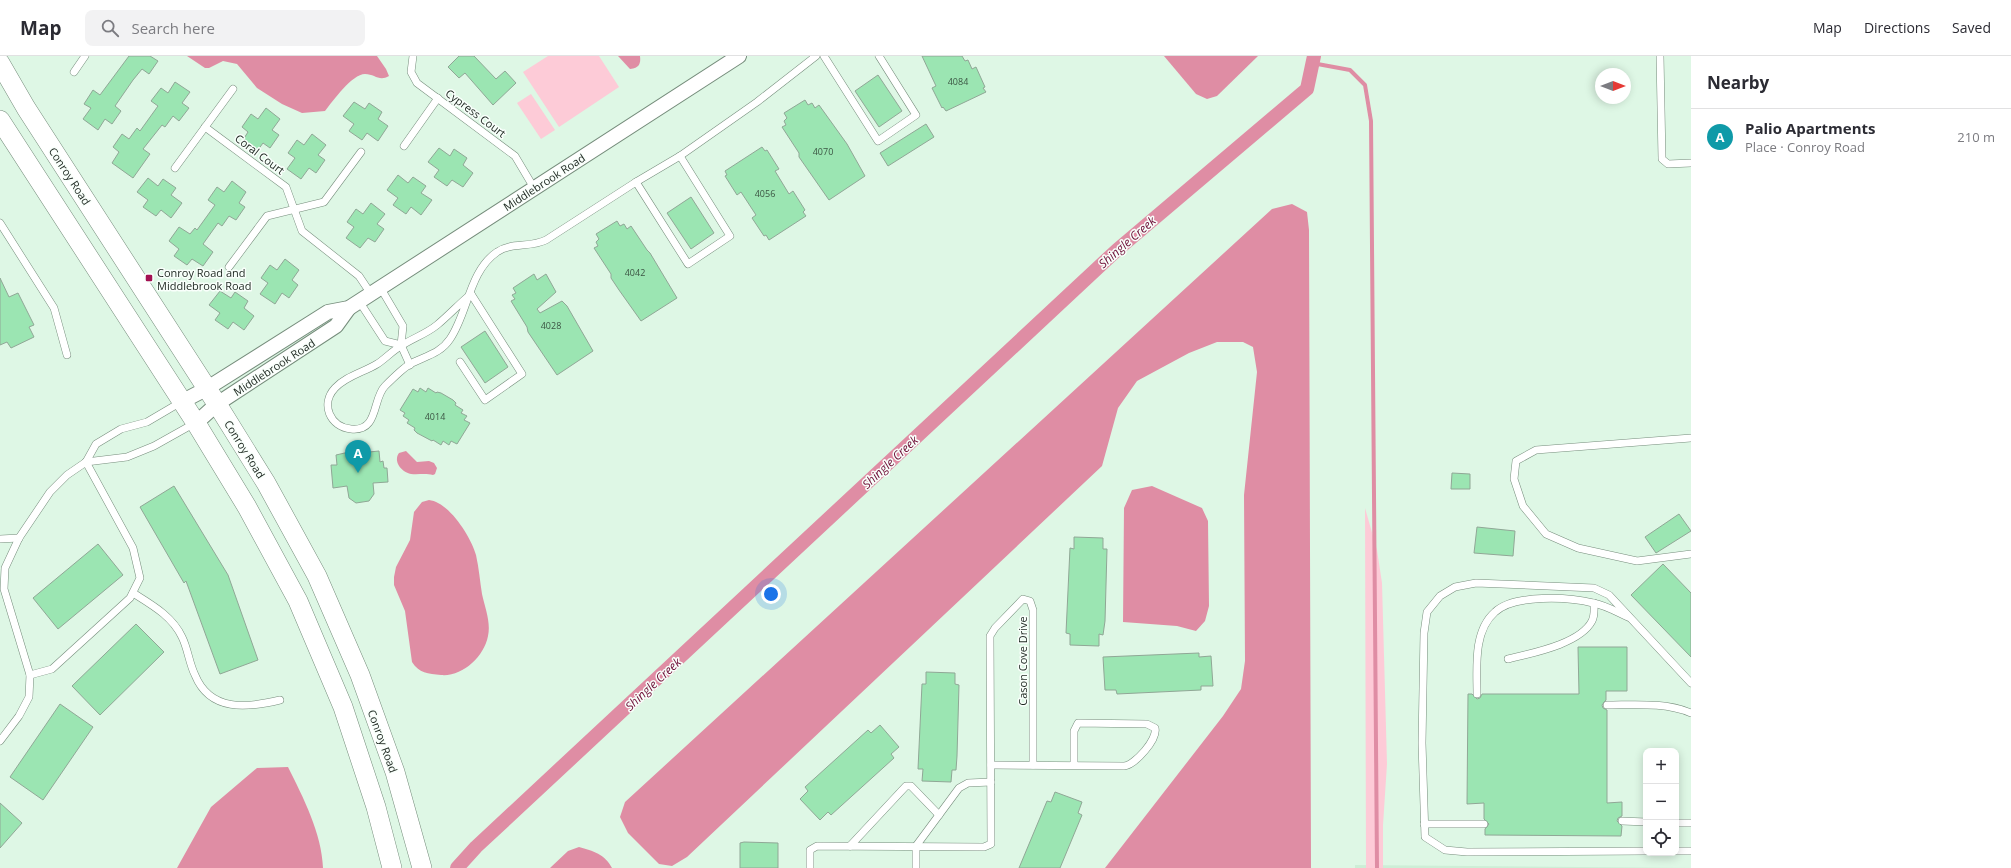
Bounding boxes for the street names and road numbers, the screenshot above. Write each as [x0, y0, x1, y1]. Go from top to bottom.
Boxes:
street label: Cypress Court [443, 85, 509, 141]
street label: Coral Court [232, 130, 288, 178]
street label: Conroy Road [46, 144, 94, 208]
street label: Middlebrook Road [500, 150, 588, 214]
street label: Middlebrook Road [230, 335, 318, 399]
street label: Conroy Road [221, 417, 269, 481]
street label: Cason Cove Drive [1015, 616, 1030, 706]
street label: Conroy Road [365, 707, 401, 775]

